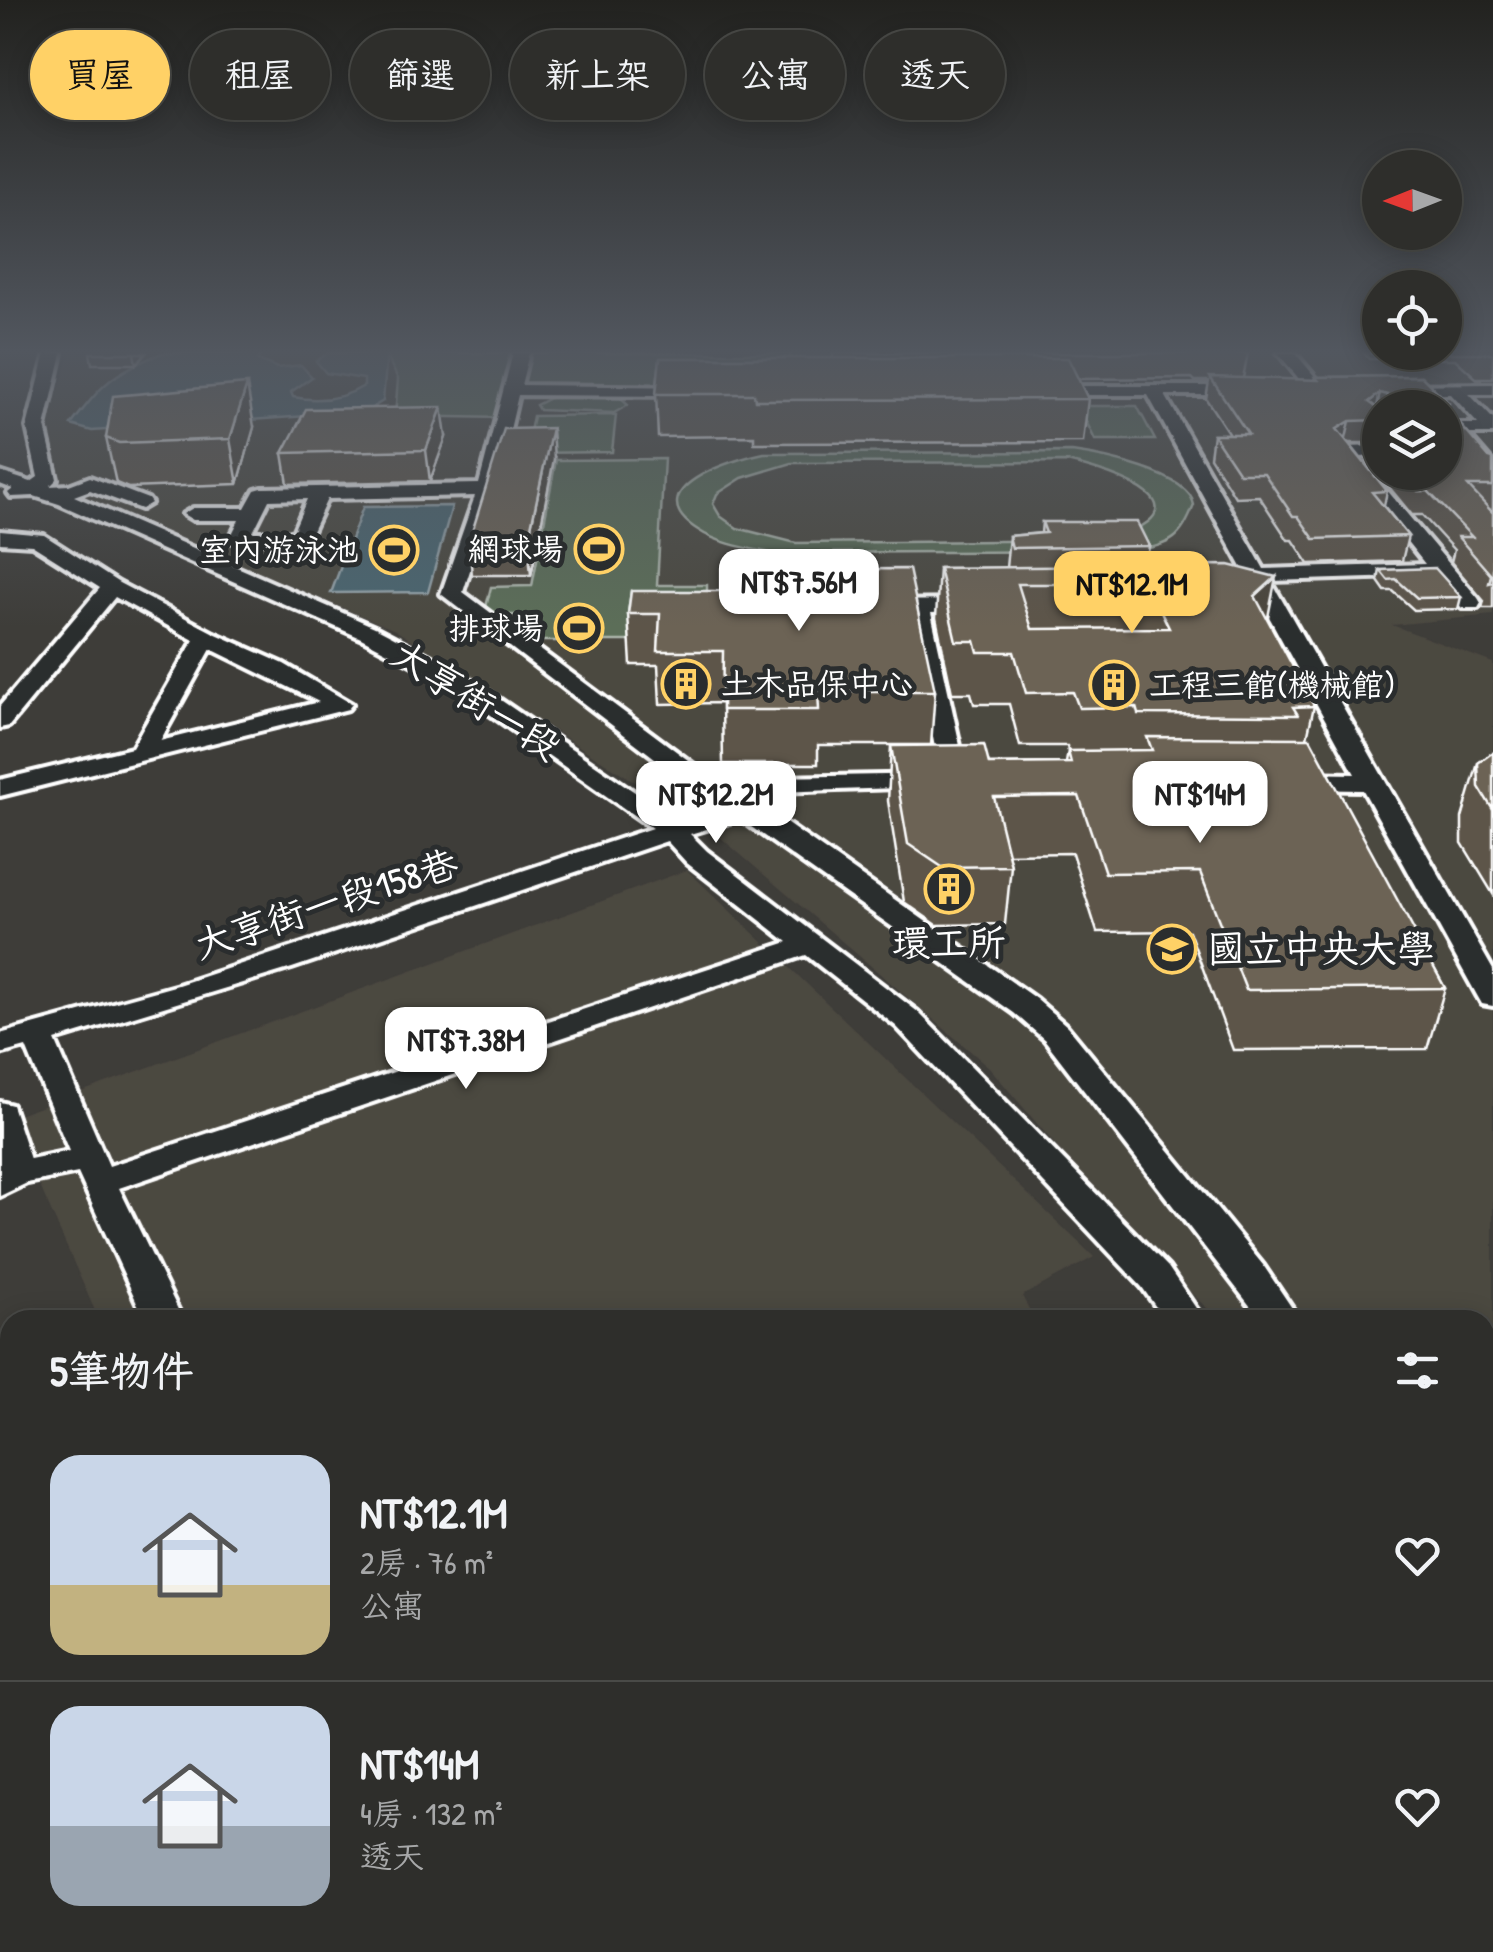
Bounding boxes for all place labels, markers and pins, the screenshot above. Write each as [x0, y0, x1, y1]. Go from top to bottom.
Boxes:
sports icon: 網球場 [573, 523, 625, 575]
sports icon: 室內游泳池 [368, 524, 420, 576]
place label: 網球場 [468, 527, 564, 570]
place label: 室內游泳池 [199, 528, 359, 571]
pin: NT$7.56M [696, 549, 902, 634]
pin: NT$12.1M [1029, 551, 1235, 636]
sports icon: 排球場 [553, 602, 605, 654]
place label: 排球場 [448, 606, 544, 649]
building icon: 土木品保中心 [660, 658, 712, 710]
building icon: 工程三館(機械館) [1088, 659, 1140, 711]
place label: 土木品保中心 [721, 662, 913, 705]
place label: 工程三館(機械館) [1149, 663, 1395, 706]
pin: NT$12.2M [613, 761, 819, 846]
pin: NT$14M [1119, 761, 1281, 846]
building icon: 環工所 [923, 863, 975, 915]
place label: 環工所 [892, 916, 1006, 968]
place label: 國立中央大學 [1207, 922, 1435, 974]
school or university icon: 國立中央大學 [1146, 923, 1198, 975]
pin: NT$7.38M [363, 1007, 569, 1092]

